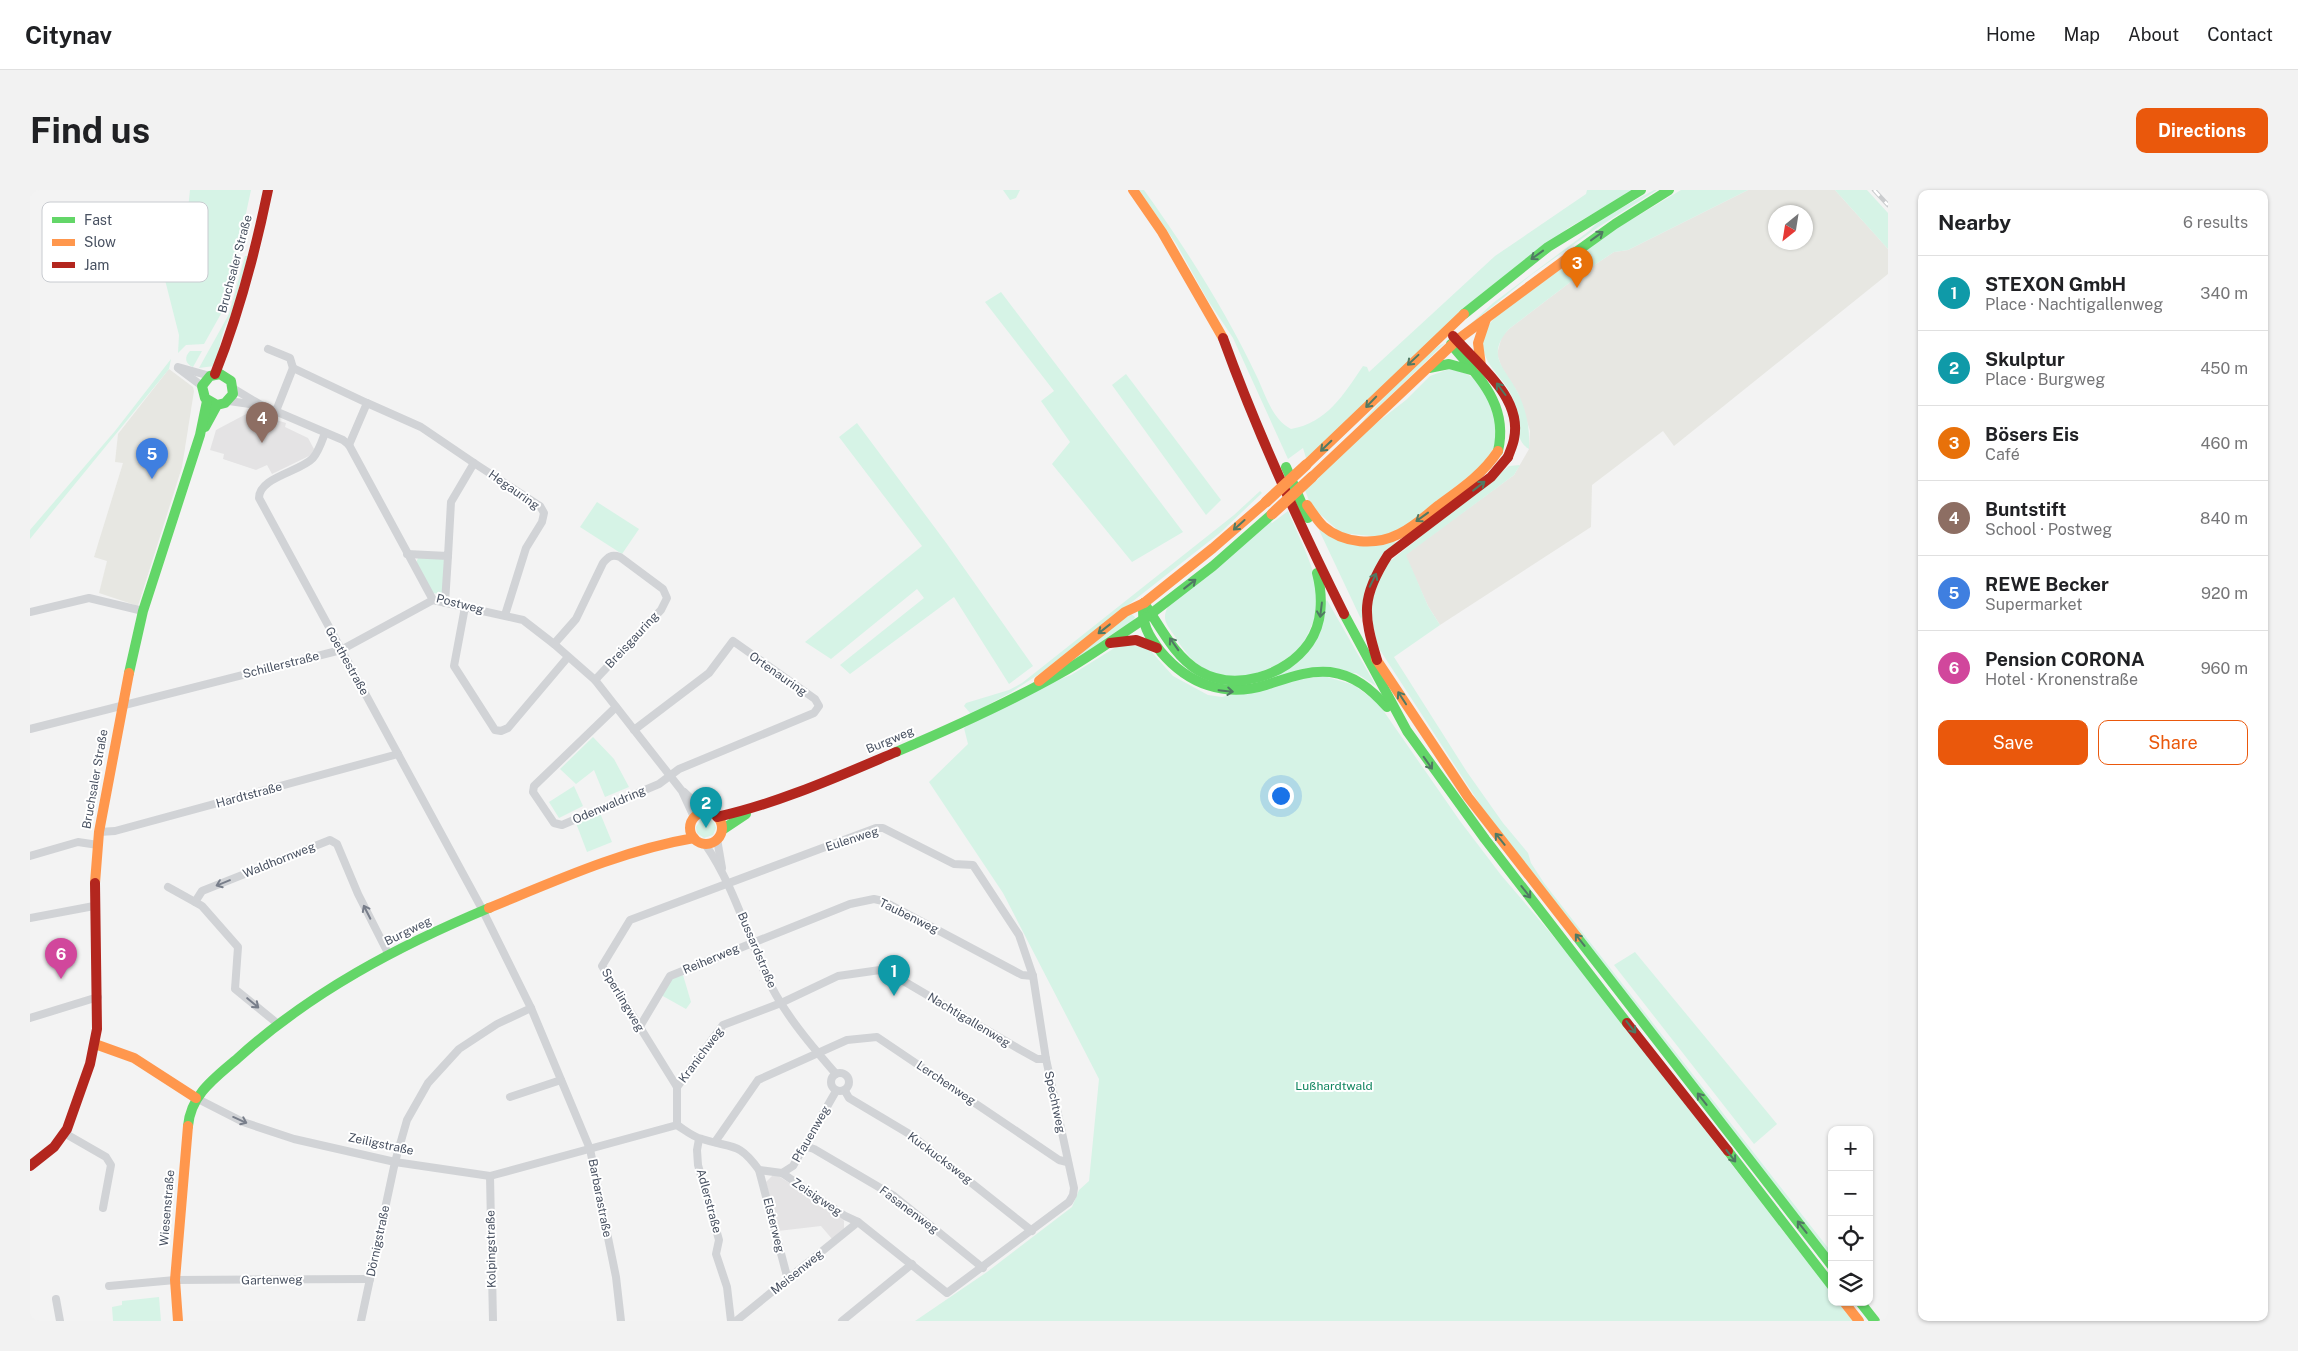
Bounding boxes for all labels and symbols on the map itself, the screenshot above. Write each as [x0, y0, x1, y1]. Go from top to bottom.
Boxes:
legend [42, 202, 208, 282]
north arrow [1768, 205, 1813, 250]
text: Fast [84, 212, 112, 228]
street label: Bruchsaler Straße [215, 213, 255, 315]
one-way arrow [1590, 231, 1604, 241]
text: Slow [84, 234, 116, 250]
pin: 3 [1561, 247, 1593, 288]
one-way arrow [1530, 250, 1544, 260]
text: Jam [84, 257, 109, 273]
one-way arrow [1407, 354, 1419, 366]
one-way arrow [1496, 382, 1506, 396]
one-way arrow [1365, 395, 1377, 408]
pin: 4 [246, 402, 278, 443]
pin: 5 [136, 438, 168, 479]
one-way arrow [1320, 440, 1332, 452]
street label: Hegauring [486, 467, 542, 513]
one-way arrow [1472, 481, 1485, 492]
one-way arrow [1416, 512, 1430, 522]
one-way arrow [1233, 519, 1246, 531]
one-way arrow [1369, 573, 1378, 588]
one-way arrow [1183, 578, 1196, 589]
street label: Postweg [435, 591, 485, 617]
one-way arrow [1315, 601, 1325, 617]
street label: Breisgauring [602, 609, 662, 671]
street label: Goethestraße [322, 624, 372, 698]
one-way arrow [1097, 624, 1110, 635]
one-way arrow [1169, 638, 1179, 652]
street label: Schillerstraße [241, 649, 321, 681]
street label: Ortenauring [746, 649, 810, 699]
one-way arrow [1218, 686, 1234, 696]
one-way arrow [1397, 692, 1407, 706]
street label: Burgweg [864, 724, 916, 756]
street label: Bruchsaler Straße [79, 728, 111, 830]
one-way arrow [1423, 756, 1433, 770]
street label: Hardtstraße [214, 779, 284, 811]
street label: Odenwaldring [570, 783, 648, 827]
your location [1268, 783, 1294, 809]
pin: 2 [690, 787, 722, 828]
street label: Eulenweg [824, 824, 880, 854]
one-way arrow [1495, 833, 1506, 846]
street label: Waldhornweg [241, 839, 317, 881]
one-way arrow [216, 879, 231, 888]
one-way arrow [1521, 885, 1531, 899]
street label: Taubenweg [877, 896, 941, 936]
one-way arrow [362, 905, 371, 920]
street label: Bussardstraße [735, 910, 779, 990]
street label: Burgweg [382, 914, 434, 948]
one-way arrow [1574, 934, 1585, 947]
pin: 6 [45, 938, 77, 979]
street label: Reiherweg [681, 941, 741, 977]
pin: 1 [878, 955, 910, 996]
street label: Sperlingweg [599, 966, 647, 1034]
street label: Nachtigallenweg [925, 990, 1013, 1050]
one-way arrow [246, 998, 259, 1009]
one-way arrow [1626, 1020, 1637, 1033]
street label: Kranichweg [676, 1025, 726, 1085]
street label: Lerchenweg [914, 1058, 978, 1108]
street label: Spechtweg [1042, 1070, 1068, 1134]
park label: Lußhardtwald [1295, 1079, 1373, 1093]
one-way arrow [1697, 1093, 1708, 1106]
street label: Pfauenweg [789, 1103, 833, 1165]
one-way arrow [232, 1115, 247, 1125]
street label: Kuckucksweg [905, 1129, 975, 1187]
street label: Zeiligstraße [347, 1130, 415, 1158]
one-way arrow [1726, 1149, 1736, 1163]
street label: Barbarastraße [586, 1158, 615, 1239]
street label: Adlerstraße [694, 1167, 724, 1235]
street label: Wiesenstraße [157, 1169, 177, 1247]
street label: Zeisigweg [789, 1175, 845, 1219]
street label: Fasanenweg [877, 1183, 941, 1237]
street label: Elsterweg [760, 1196, 788, 1254]
street label: Dörnigstraße [364, 1204, 392, 1278]
street label: Kolpingstraße [483, 1210, 499, 1288]
one-way arrow [1797, 1220, 1807, 1234]
street label: Meisenweg [768, 1247, 826, 1297]
street label: Gartenweg [241, 1272, 303, 1288]

